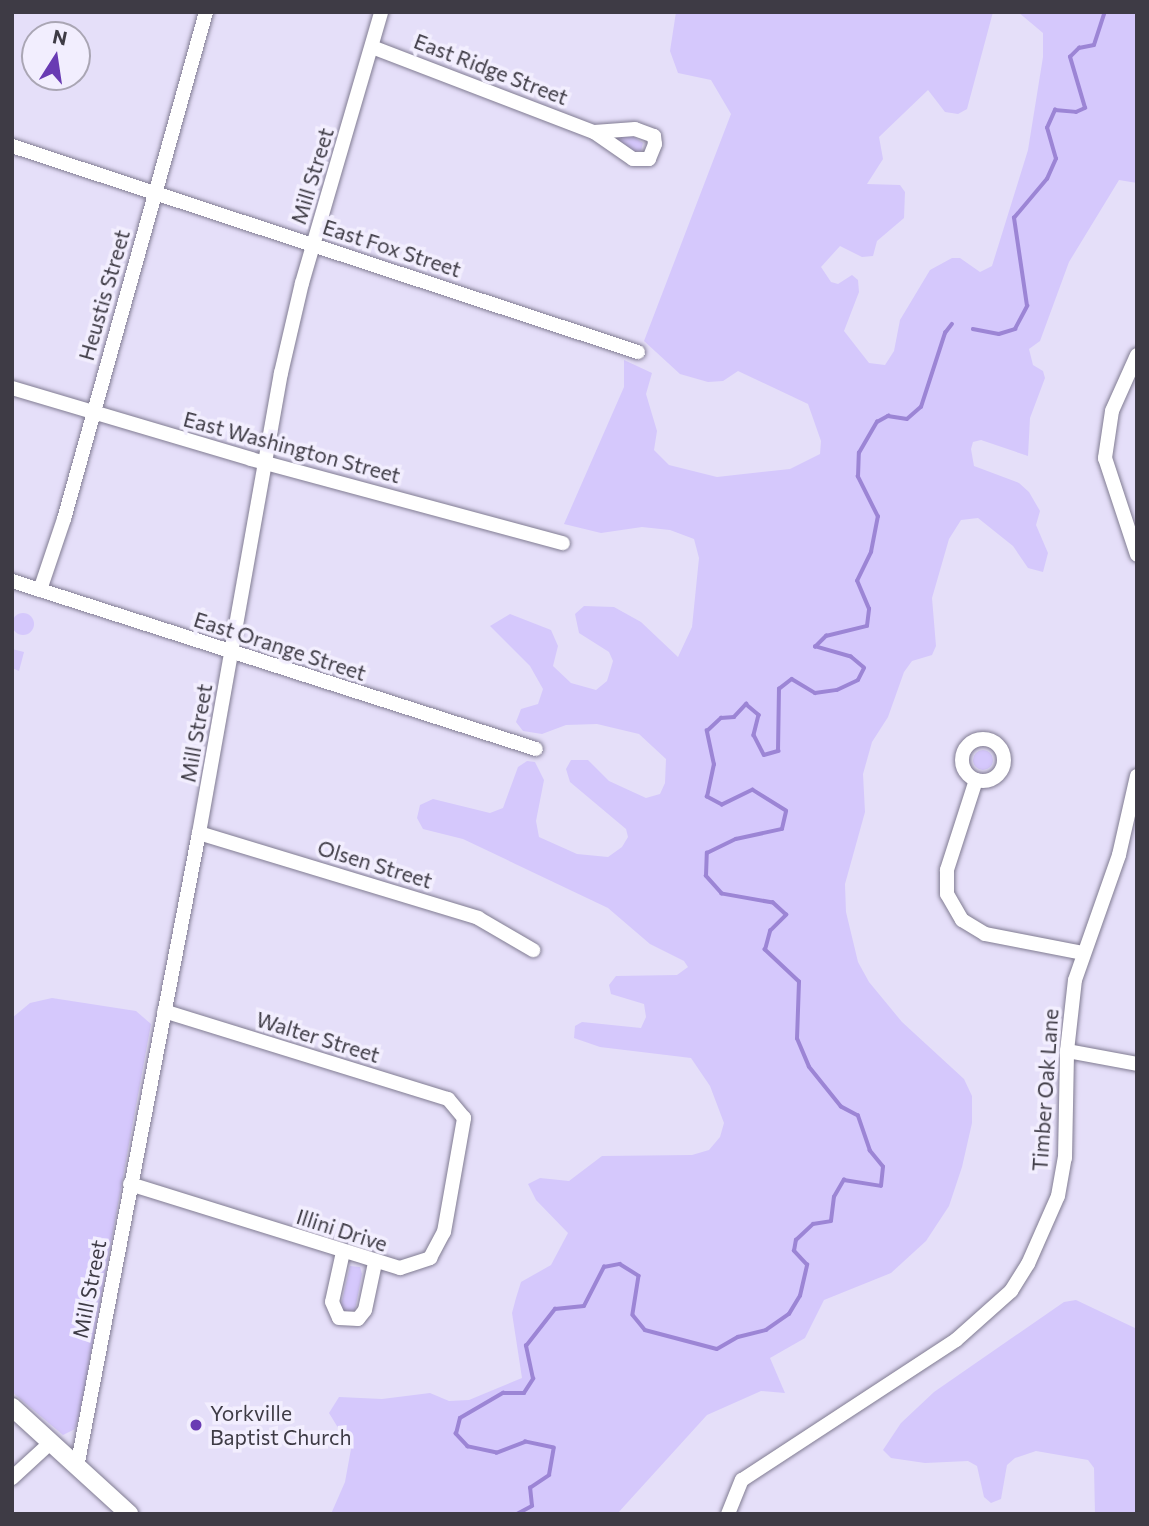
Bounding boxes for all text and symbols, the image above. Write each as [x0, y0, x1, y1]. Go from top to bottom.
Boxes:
north arrow [21, 21, 91, 91]
text: N [51, 24, 69, 50]
street label: East Ridge Street [410, 28, 572, 110]
street label: Mill Street [285, 125, 339, 227]
street label: East Fox Street [320, 214, 464, 282]
street label: Heustis Street [73, 227, 135, 363]
street label: East Washington Street [181, 406, 403, 488]
street label: East Orange Street [191, 606, 369, 686]
street label: Mill Street [175, 682, 217, 784]
street label: Olsen Street [315, 835, 435, 893]
street label: Walter Street [253, 1006, 383, 1068]
street label: Timber Oak Lane [1027, 1008, 1063, 1172]
street label: Illini Drive [293, 1203, 391, 1257]
street label: Mill Street [67, 1238, 111, 1340]
place label: Yorkville Baptist Church [210, 1400, 352, 1450]
marker: Yorkville Baptist Church [188, 1417, 204, 1433]

